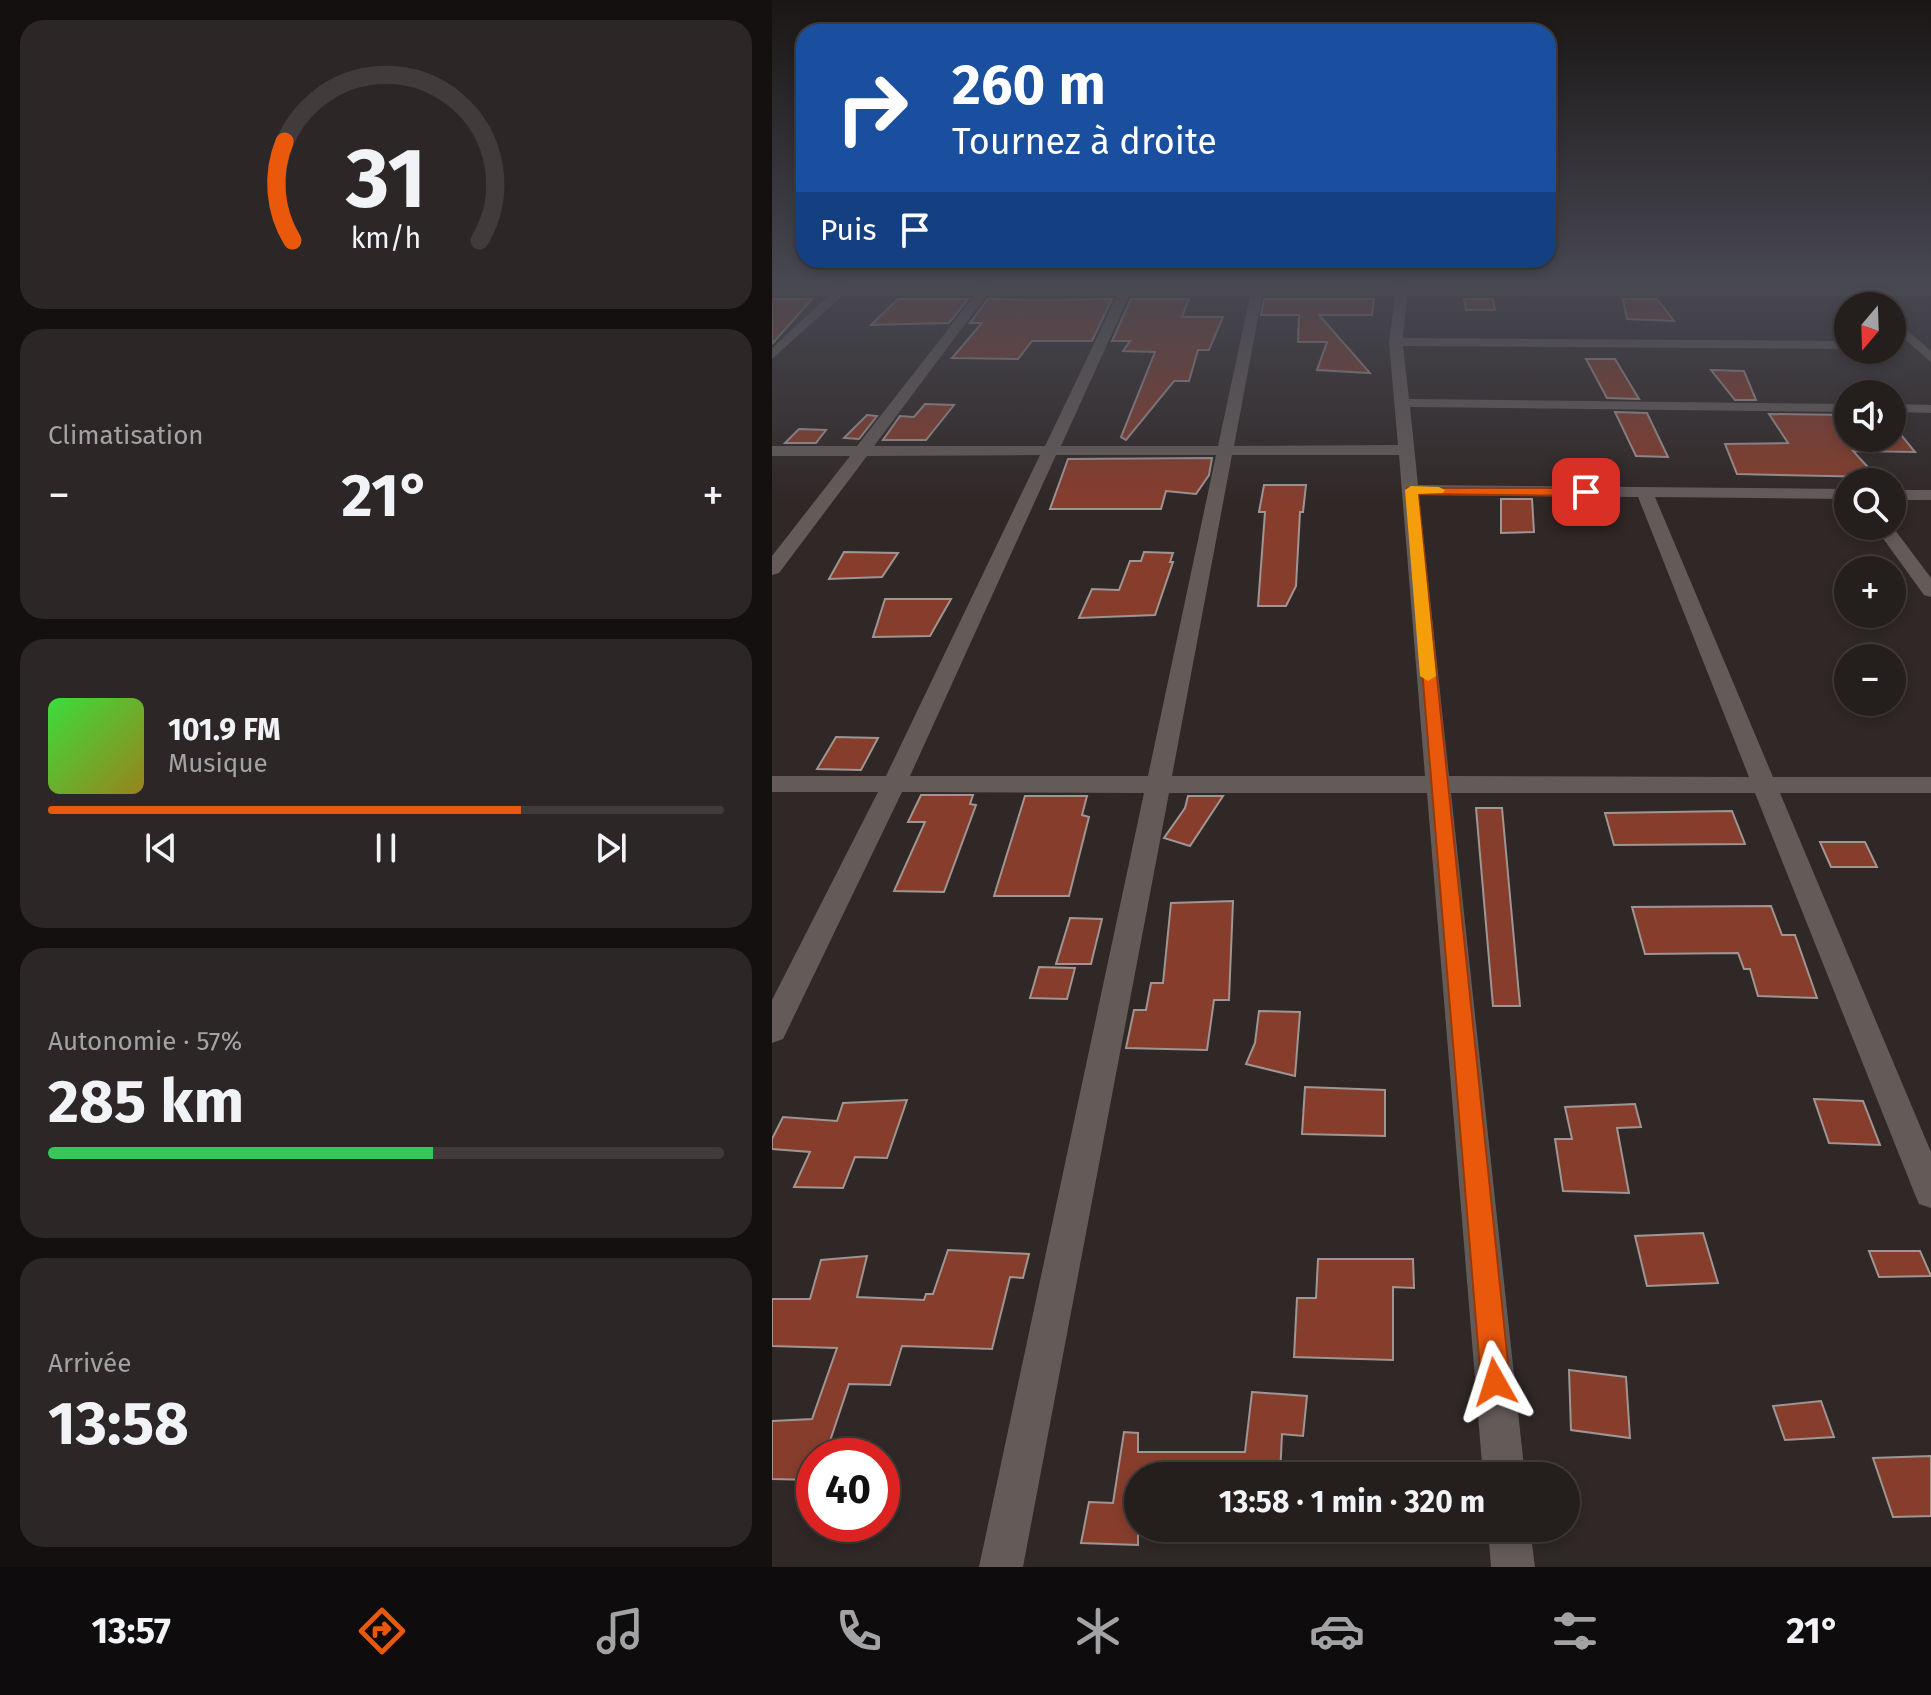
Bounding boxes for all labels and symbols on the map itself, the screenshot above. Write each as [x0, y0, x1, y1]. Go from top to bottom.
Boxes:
north arrow [1834, 292, 1906, 364]
pin [1552, 458, 1620, 526]
position arrow [1453, 1340, 1537, 1424]
speed limit sign: 40 [796, 1438, 900, 1542]

